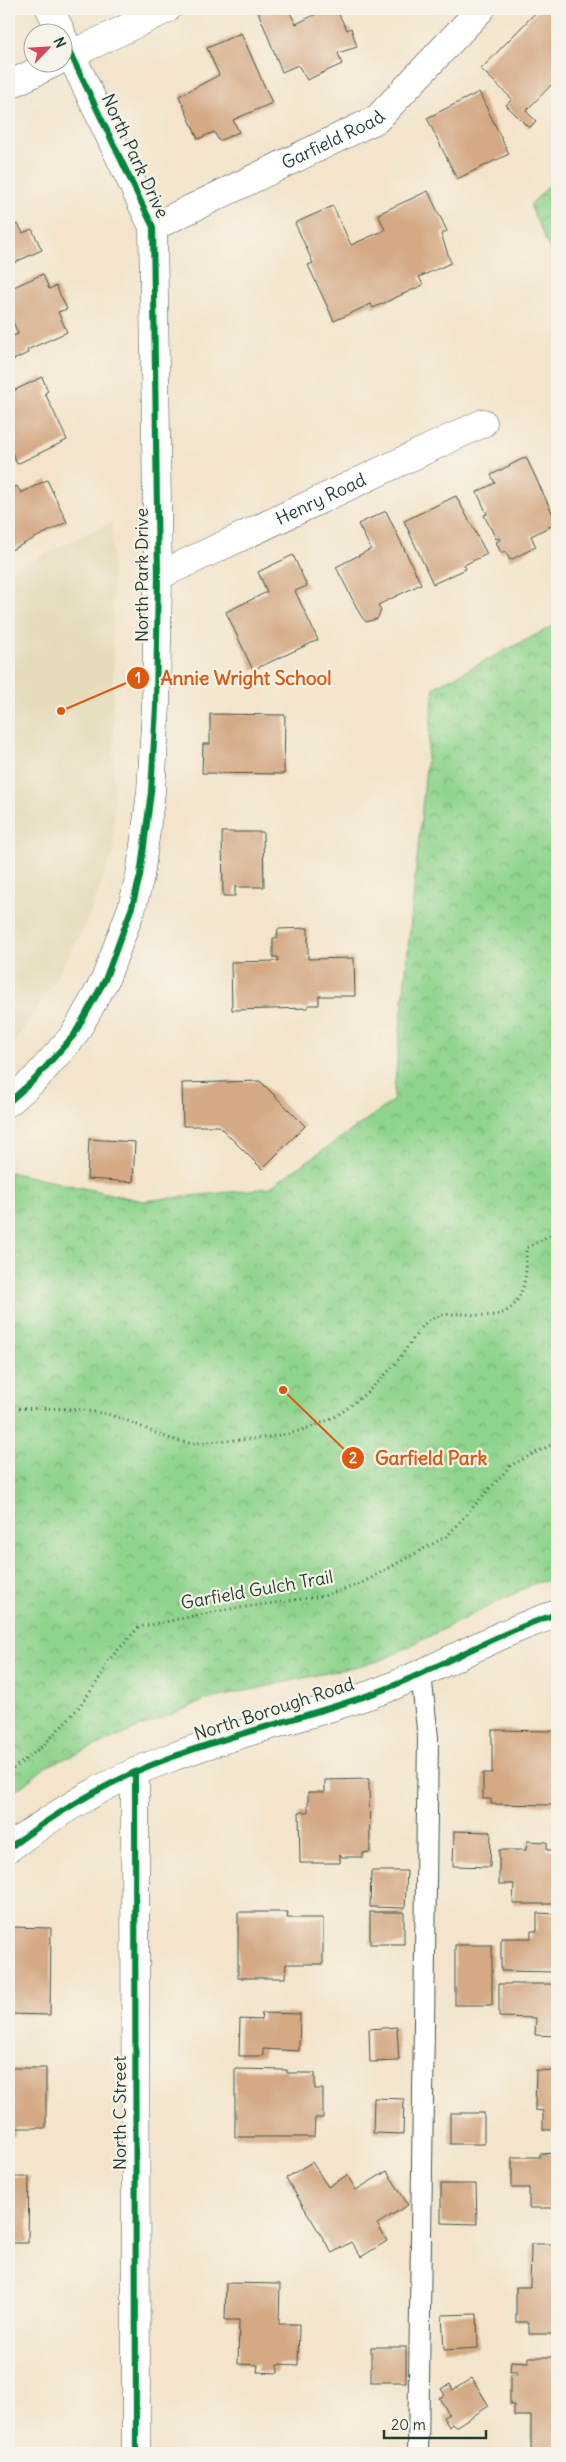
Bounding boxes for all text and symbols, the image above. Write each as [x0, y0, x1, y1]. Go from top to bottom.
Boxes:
north arrow [22, 22, 72, 72]
text: N [50, 34, 70, 51]
street label: North Park Drive [97, 90, 174, 222]
street label: Garfield Road [278, 105, 390, 174]
street label: Henry Road [272, 468, 370, 530]
street label: North Park Drive [130, 508, 153, 642]
callout: Annie Wright School [125, 661, 341, 695]
text: Annie Wright School [160, 666, 332, 690]
text: 1 [135, 668, 141, 687]
callout: Garfield Park [340, 1441, 497, 1475]
text: Garfield Park [375, 1446, 487, 1470]
text: 2 [349, 1448, 357, 1467]
street label: Garfield Gulch Trail [179, 1565, 335, 1614]
street label: North Borough Road [191, 1672, 357, 1745]
street label: North C Street [108, 2056, 131, 2170]
scale bar [384, 2407, 486, 2439]
text: 20 m [391, 2415, 426, 2434]

